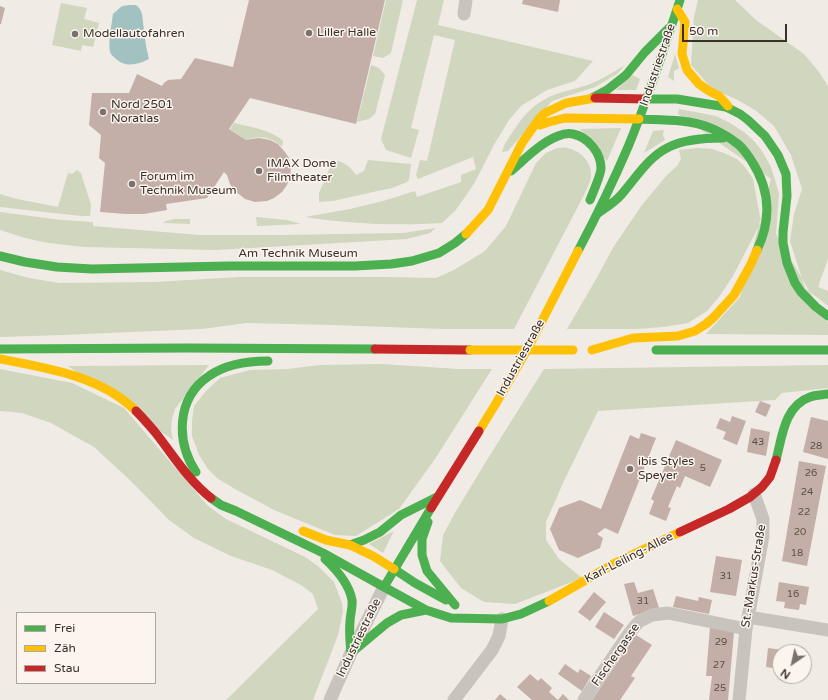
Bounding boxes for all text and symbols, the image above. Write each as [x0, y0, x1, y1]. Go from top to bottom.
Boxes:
scale bar [684, 16, 789, 42]
street label: Industriestraße [637, 22, 679, 108]
text: 50 m [689, 24, 718, 38]
place label: Liller Halle [317, 26, 376, 40]
place label: Modellautofahren [83, 27, 185, 41]
marker: Liller Halle [304, 28, 314, 38]
marker: Modellautofahren [70, 29, 80, 39]
place label: Nord 2501 Noratlas [111, 98, 173, 126]
marker: Nord 2501 Noratlas [98, 107, 108, 117]
place label: IMAX Dome Filmtheater [267, 157, 336, 185]
marker: IMAX Dome Filmtheater [254, 166, 264, 176]
place label: Forum im Technik Museum [140, 170, 237, 198]
marker: Forum im Technik Museum [127, 179, 137, 189]
street label: Am Technik Museum [238, 247, 358, 261]
street label: Industriestraße [494, 317, 548, 399]
house number: 43 [752, 436, 764, 448]
house number: 28 [810, 440, 822, 452]
place label: ibis Styles Speyer [638, 455, 694, 483]
house number: 5 [700, 462, 706, 474]
marker: ibis Styles Speyer [625, 464, 635, 474]
house number: 26 [805, 467, 817, 479]
house number: 24 [801, 486, 813, 498]
house number: 22 [798, 506, 810, 518]
street label: St.-Markus-Straße [739, 523, 769, 629]
house number: 20 [794, 526, 806, 538]
street label: Karl-Leiling-Allee [582, 530, 676, 586]
house number: 18 [791, 547, 803, 559]
house number: 31 [720, 570, 732, 582]
house number: 16 [787, 588, 799, 600]
house number: 31 [637, 595, 649, 607]
street label: Industriestraße [334, 596, 384, 680]
legend [16, 612, 156, 684]
text: Frei [54, 621, 75, 635]
street label: Fischergasse [589, 621, 643, 689]
house number: 29 [715, 636, 727, 648]
text: Zäh [54, 641, 76, 655]
north arrow [772, 644, 812, 684]
house number: 27 [713, 659, 725, 671]
text: Stau [54, 661, 80, 675]
text: N [778, 666, 793, 681]
house number: 25 [714, 682, 726, 694]

